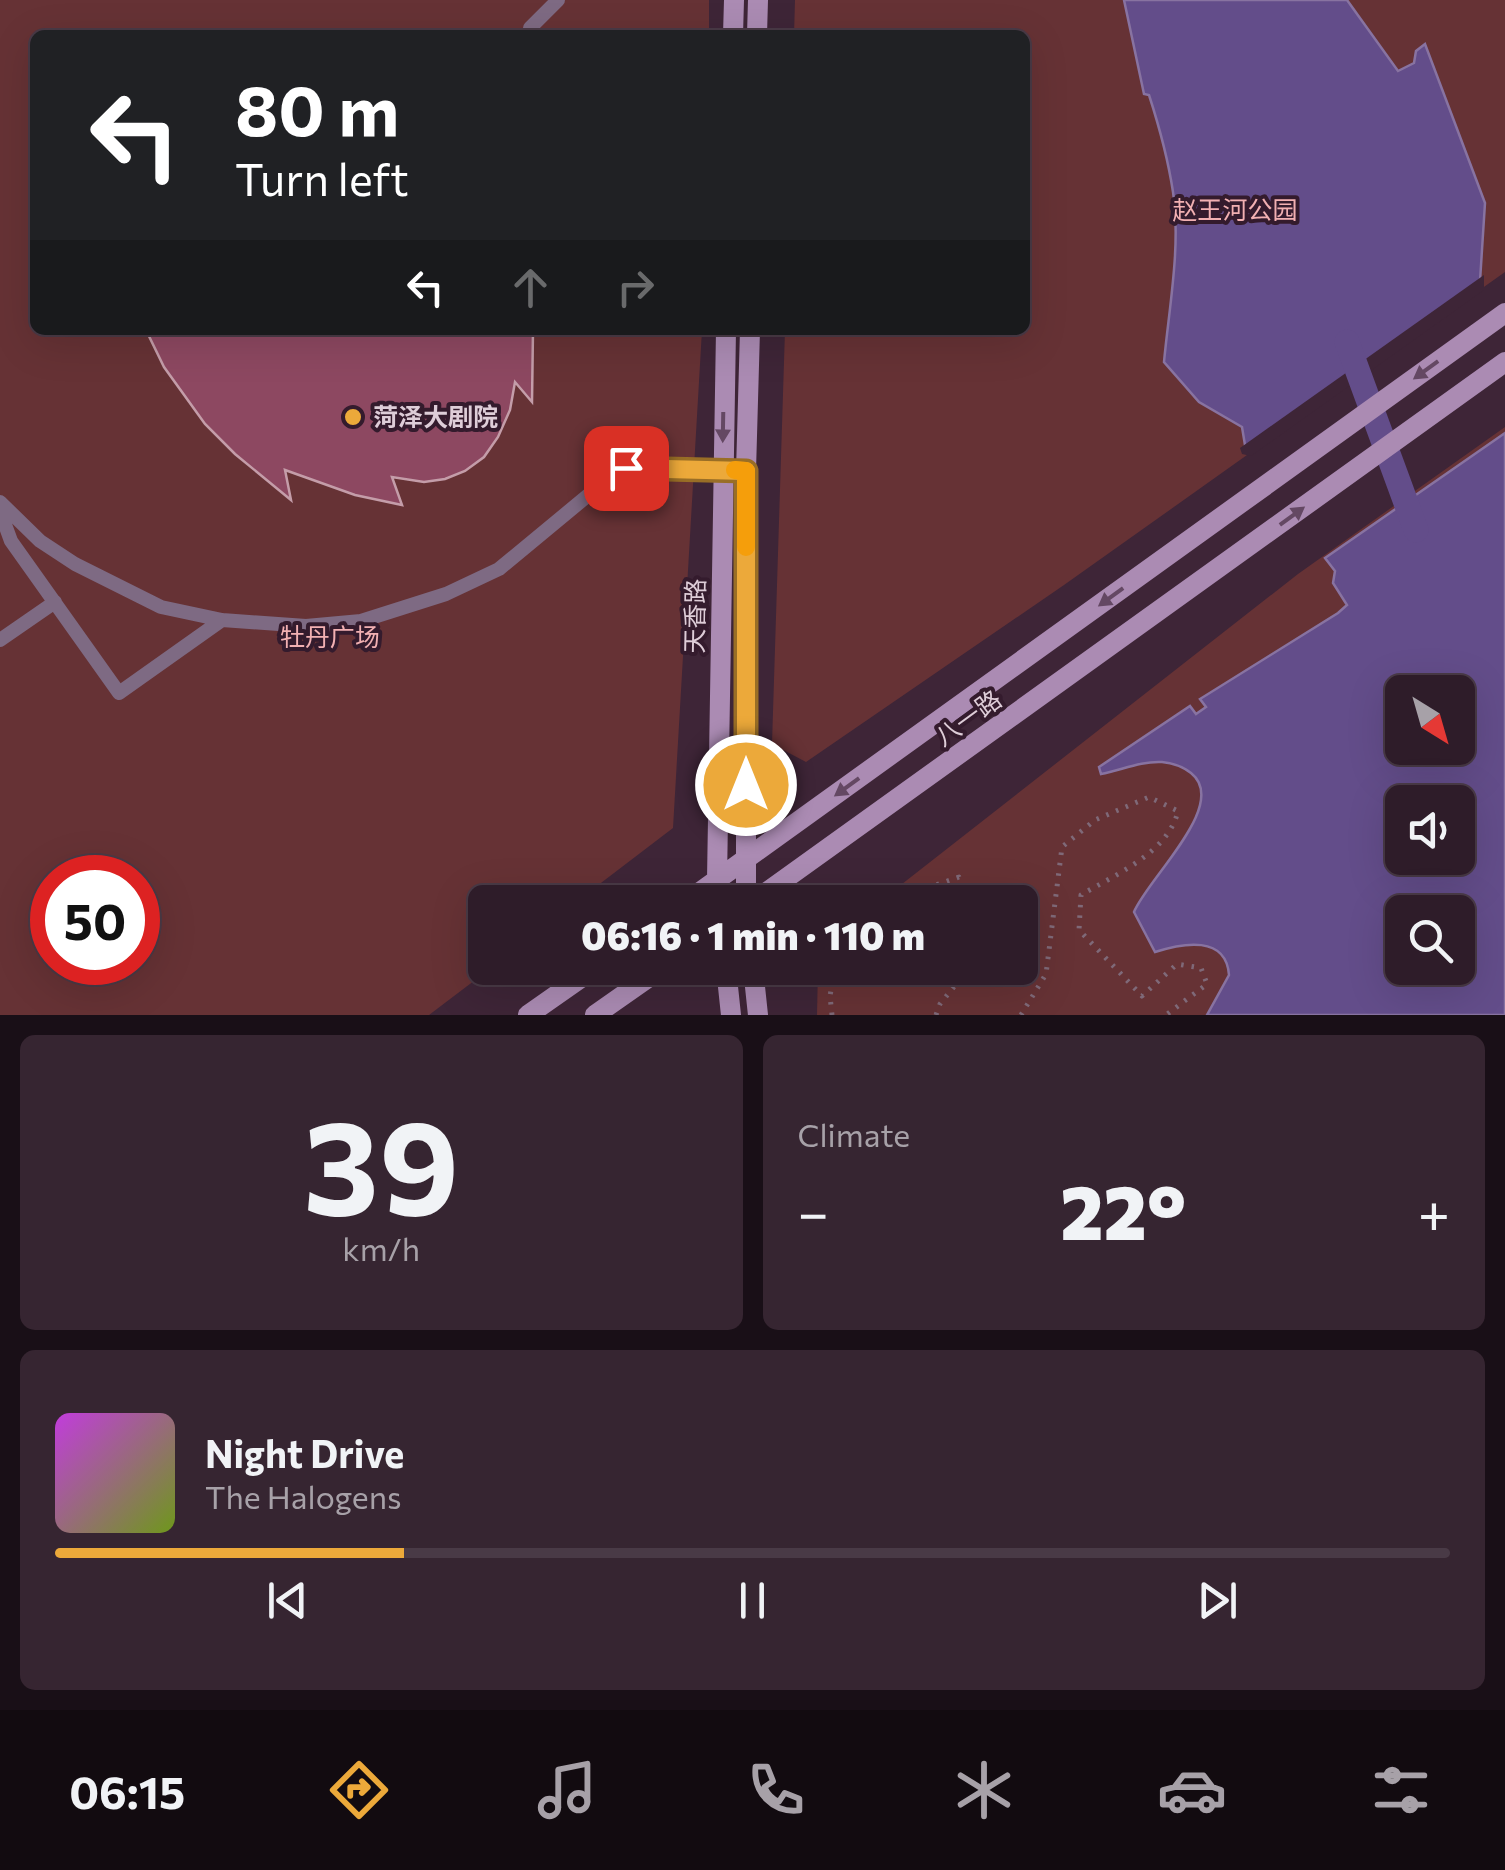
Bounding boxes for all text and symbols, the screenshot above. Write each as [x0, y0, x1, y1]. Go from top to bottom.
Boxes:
text: 80 m [235, 65, 399, 150]
icon: left [70, 70, 200, 200]
text: Turn left [235, 150, 409, 205]
park label: 赵王河公园 [1172, 194, 1298, 224]
icon: left [398, 260, 453, 315]
icon: ahead [503, 260, 558, 315]
icon: right [608, 260, 663, 315]
one-way arrow [1413, 360, 1439, 380]
place label: 菏泽大剧院 [373, 401, 498, 431]
marker: 菏泽大剧院 [342, 406, 364, 428]
one-way arrow [715, 412, 731, 444]
pin [584, 426, 669, 511]
icon: arrive [599, 441, 654, 496]
one-way arrow [1278, 507, 1305, 526]
street label: 天香路 [678, 578, 710, 654]
one-way arrow [1098, 587, 1124, 606]
park label: 牡丹广场 [280, 621, 380, 651]
north arrow [1385, 675, 1475, 765]
map controls [1385, 675, 1475, 985]
street label: 八一路 [928, 683, 1007, 751]
position arrow [694, 733, 798, 837]
one-way arrow [834, 776, 860, 796]
button: sound [1385, 785, 1475, 875]
speed limit sign: 50 [30, 855, 160, 985]
button: search [1385, 895, 1475, 985]
text: 06:16 · 1 min · 110 m [581, 911, 925, 958]
text: 39 [303, 1083, 459, 1242]
text: Climate [798, 1114, 910, 1154]
text: 22° [1060, 1164, 1186, 1255]
text: − [798, 1177, 829, 1244]
text: + [1418, 1177, 1450, 1244]
text: km/h [342, 1228, 420, 1268]
text: Night Drive [205, 1429, 404, 1476]
text: The Halogens [205, 1476, 402, 1516]
icon: previous [260, 1573, 315, 1628]
icon: pause [725, 1573, 780, 1628]
icon: next [1190, 1573, 1245, 1628]
icon: directions [324, 1755, 394, 1825]
icon: music [532, 1755, 602, 1825]
icon: phone [741, 1755, 811, 1825]
icon: climate [949, 1755, 1019, 1825]
icon: car [1157, 1755, 1227, 1825]
icon: filters [1366, 1755, 1436, 1825]
text: 06:15 [69, 1763, 185, 1818]

